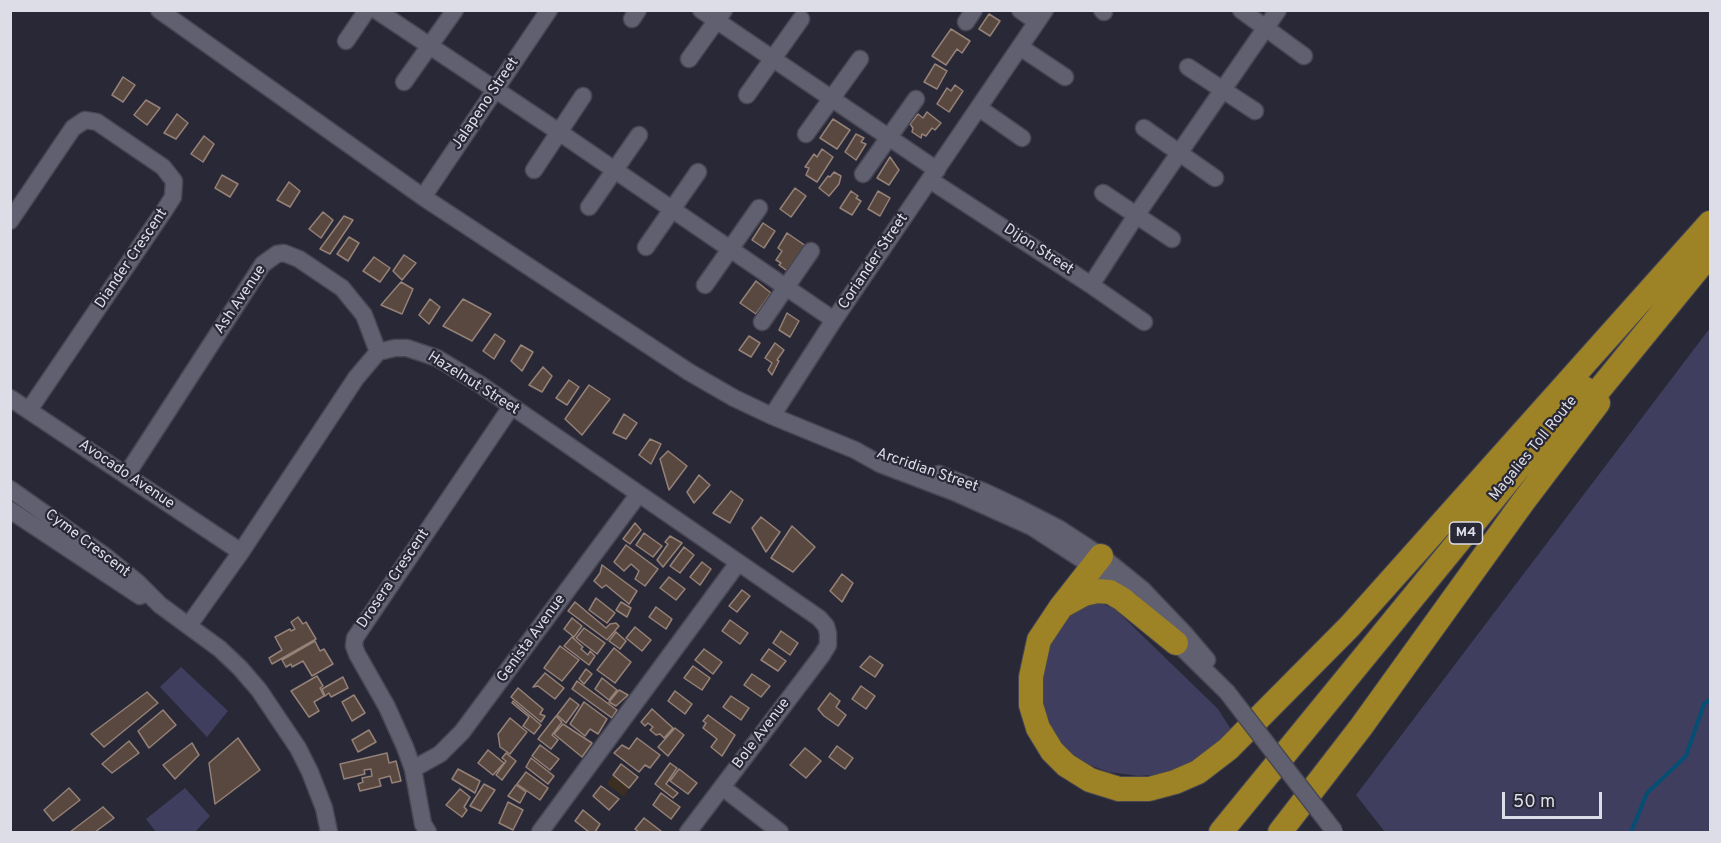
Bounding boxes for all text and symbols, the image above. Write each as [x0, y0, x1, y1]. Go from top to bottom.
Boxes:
street label: Jalapeno Street [449, 55, 523, 153]
street label: Diander Crescent [92, 206, 172, 312]
street label: Coriander Street [835, 211, 913, 313]
street label: Dijon Street [1000, 221, 1076, 279]
street label: Ash Avenue [211, 262, 271, 338]
street label: Hazelnut Street [424, 349, 522, 419]
street label: Magalies Toll Route [1486, 393, 1582, 505]
street label: Avocado Avenue [75, 436, 177, 514]
street label: Arcridian Street [874, 445, 980, 497]
street label: Cyme Crescent [41, 506, 133, 582]
road number: M4 [1450, 522, 1482, 544]
street label: Drosera Crescent [354, 526, 434, 632]
street label: Genista Avenue [494, 591, 570, 687]
street label: Bole Avenue [730, 695, 794, 773]
scale bar [1505, 780, 1606, 818]
text: 50 m [1513, 791, 1555, 814]

